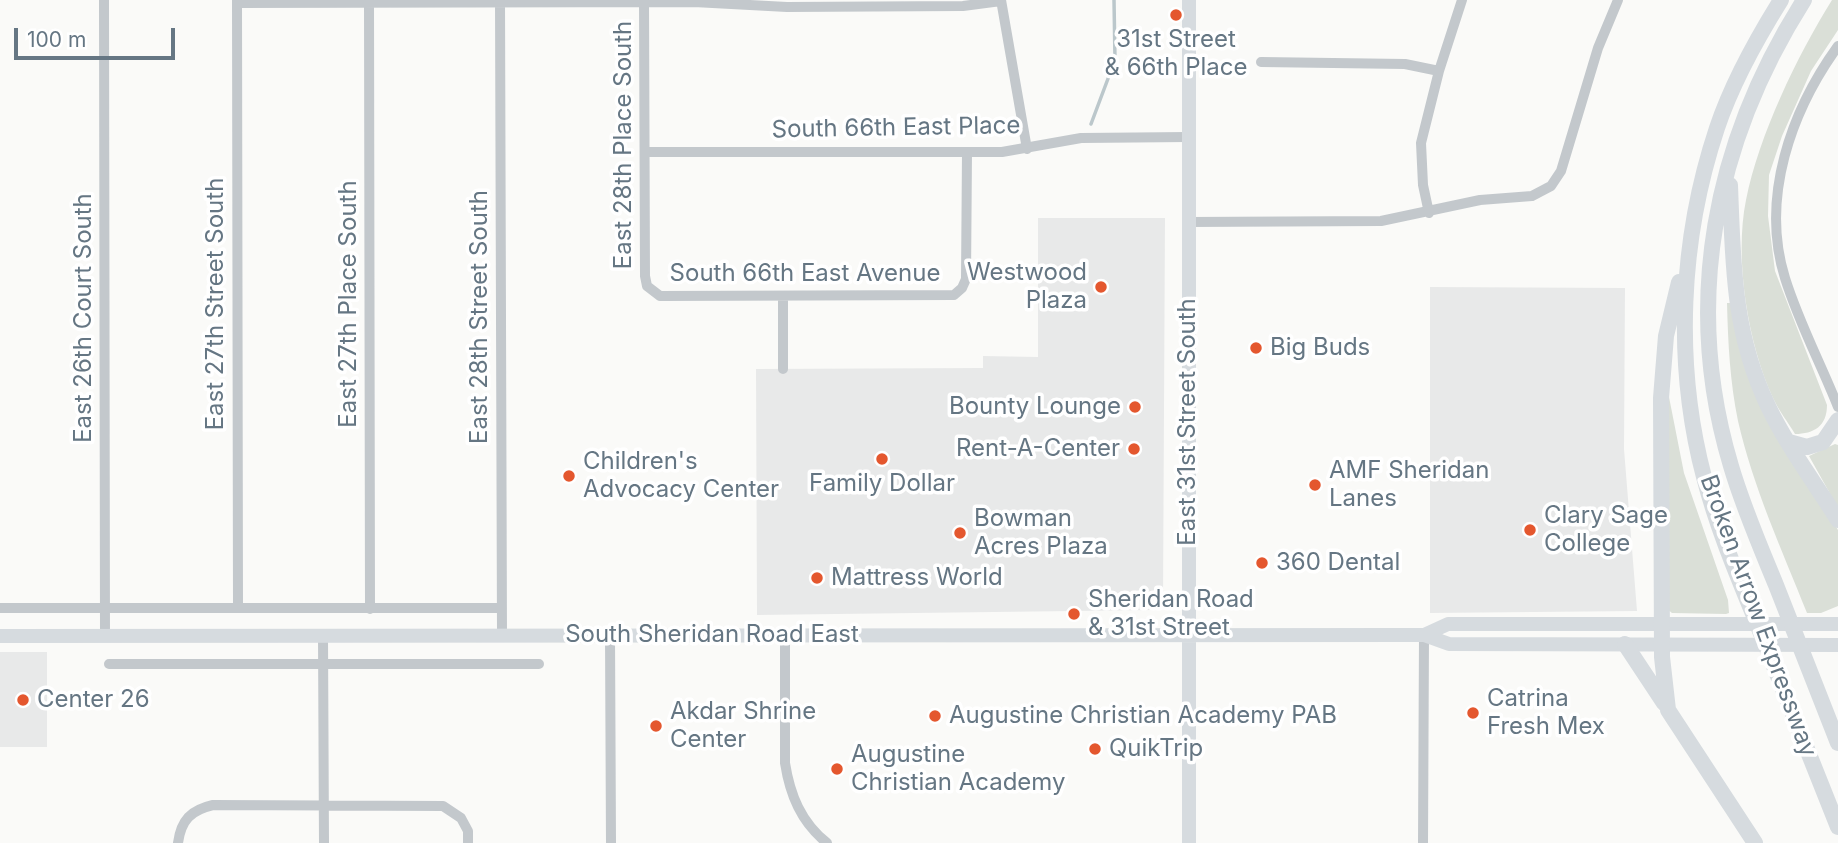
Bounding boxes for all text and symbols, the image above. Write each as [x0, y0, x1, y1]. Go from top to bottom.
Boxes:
marker: 31st Street & 66th Place [1168, 7, 1184, 23]
scale bar [18, 14, 178, 58]
street label: East 28th Place South [610, 21, 638, 269]
place label: 31st Street & 66th Place [1104, 26, 1248, 82]
text: 100 m [27, 27, 86, 52]
street label: South 66th East Place [771, 111, 1021, 145]
street label: East 27th Street South [202, 178, 230, 430]
street label: East 27th Place South [335, 180, 363, 428]
street label: East 28th Street South [466, 190, 494, 444]
street label: East 26th Court South [70, 193, 98, 443]
place label: Westwood Plaza [967, 259, 1087, 315]
street label: South 66th East Avenue [670, 260, 940, 288]
marker: Westwood Plaza [1093, 279, 1109, 295]
street label: East 31st Street South [1174, 298, 1202, 546]
place label: Big Buds [1270, 334, 1370, 362]
marker: Big Buds [1248, 340, 1264, 356]
place label: Bounty Lounge [949, 393, 1121, 421]
marker: Bounty Lounge [1127, 399, 1143, 415]
place label: Rent-A-Center [956, 435, 1120, 463]
marker: Rent-A-Center [1126, 441, 1142, 457]
place label: Children's Advocacy Center [583, 448, 779, 504]
marker: Family Dollar [874, 451, 890, 467]
place label: AMF Sheridan Lanes [1329, 457, 1489, 513]
marker: Children's Advocacy Center [561, 468, 577, 484]
place label: Family Dollar [809, 470, 955, 498]
street label: Broken Arrow Expressway [1694, 471, 1822, 761]
marker: AMF Sheridan Lanes [1307, 477, 1323, 493]
place label: Clary Sage College [1544, 502, 1668, 558]
place label: Bowman Acres Plaza [974, 505, 1108, 561]
marker: Clary Sage College [1522, 522, 1538, 538]
marker: Bowman Acres Plaza [952, 525, 968, 541]
place label: 360 Dental [1276, 549, 1400, 577]
marker: 360 Dental [1254, 555, 1270, 571]
place label: Mattress World [831, 564, 1003, 592]
marker: Mattress World [809, 570, 825, 586]
place label: Sheridan Road & 31st Street [1088, 586, 1254, 642]
marker: Sheridan Road & 31st Street [1066, 606, 1082, 622]
street label: South Sheridan Road East [565, 621, 859, 649]
place label: Catrina Fresh Mex [1487, 685, 1605, 741]
place label: Center 26 [37, 686, 150, 714]
marker: Center 26 [15, 692, 31, 708]
place label: Akdar Shrine Center [670, 698, 816, 754]
place label: Augustine Christian Academy PAB [949, 702, 1337, 730]
marker: Catrina Fresh Mex [1465, 705, 1481, 721]
marker: Augustine Christian Academy PAB [927, 708, 943, 724]
marker: Akdar Shrine Center [648, 718, 664, 734]
place label: QuikTrip [1109, 735, 1203, 763]
place label: Augustine Christian Academy [851, 741, 1066, 797]
marker: QuikTrip [1087, 741, 1103, 757]
marker: Augustine Christian Academy [829, 761, 845, 777]

